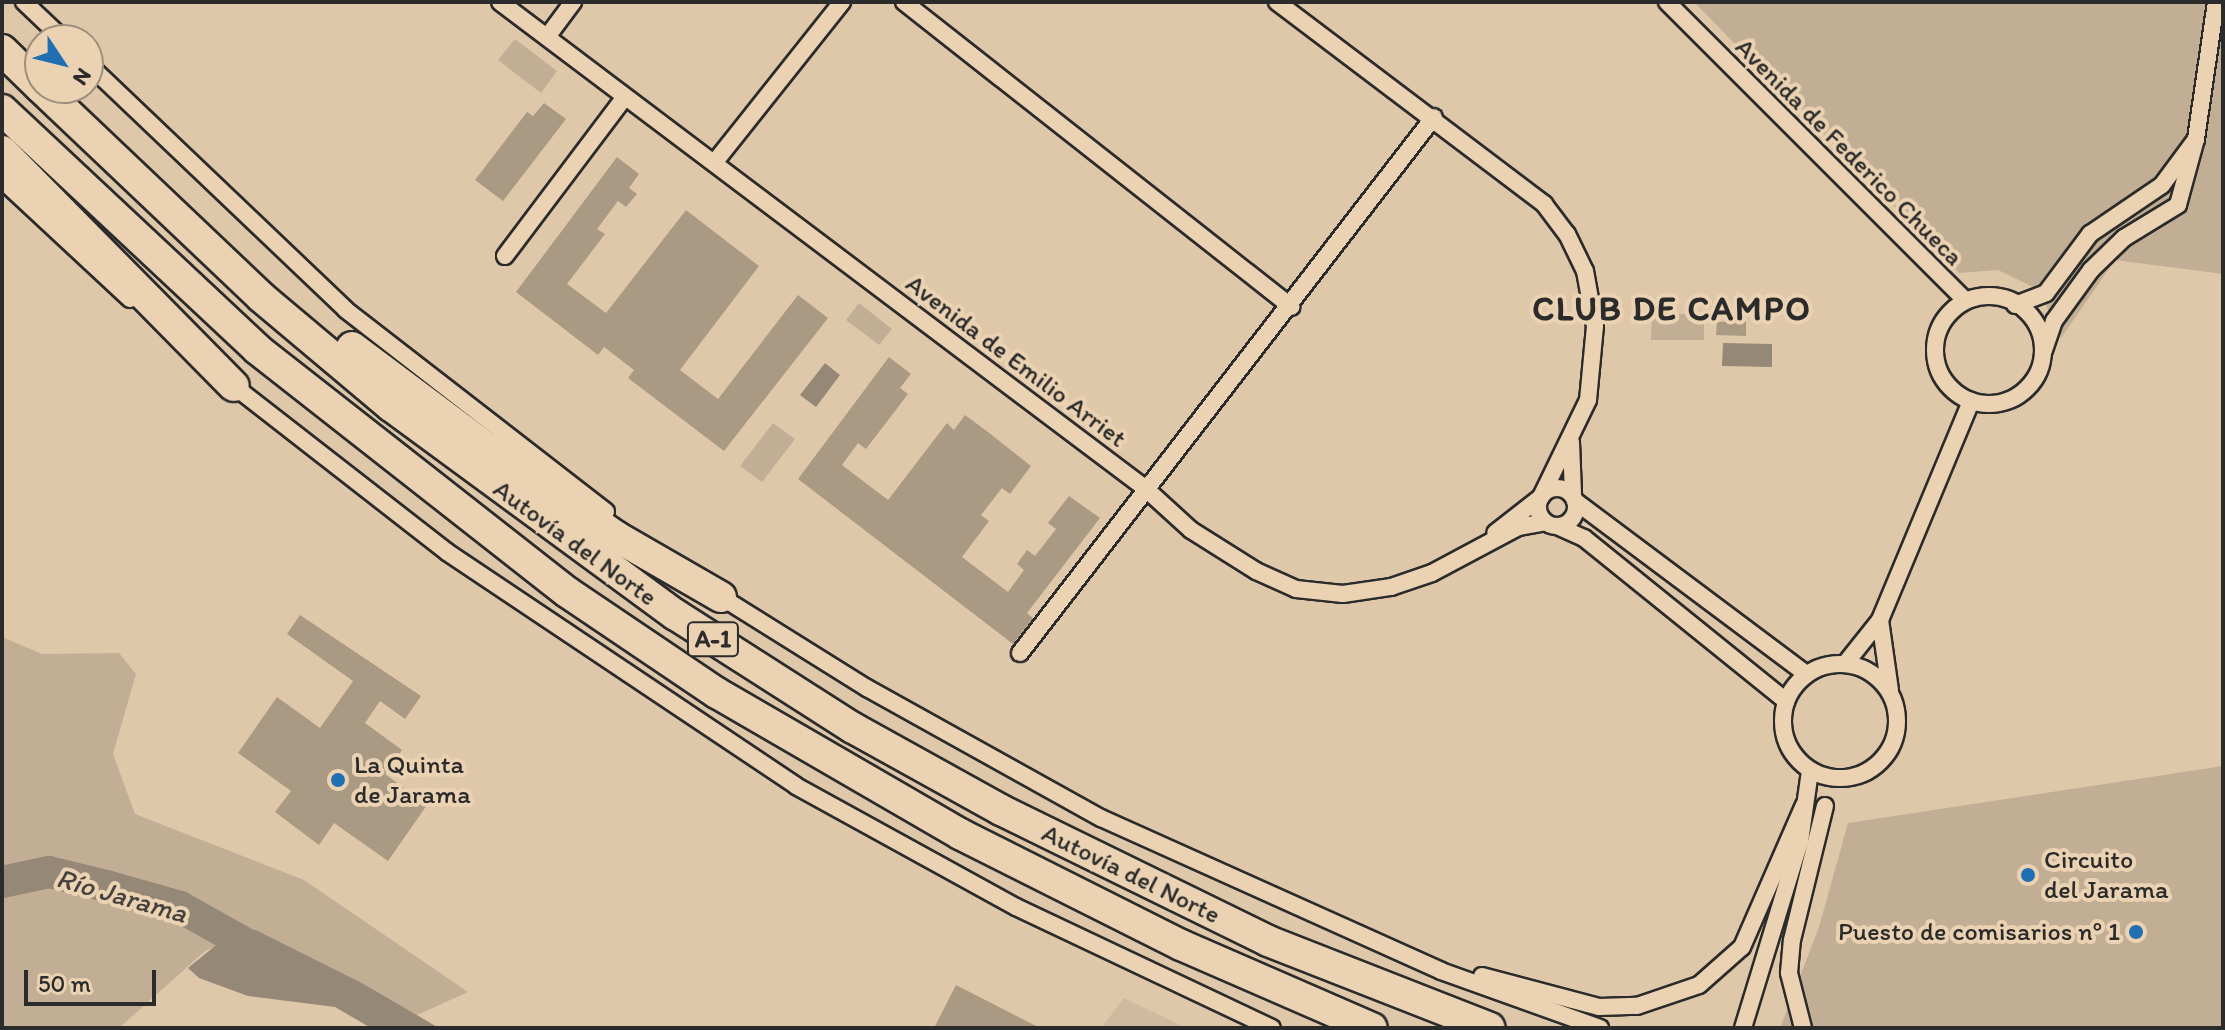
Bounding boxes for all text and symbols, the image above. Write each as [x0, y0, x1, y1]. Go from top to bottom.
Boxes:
north arrow [24, 24, 104, 104]
street label: Avenida de Federico Chueca [1729, 32, 1969, 272]
text: N [67, 63, 98, 91]
street label: Avenida de Emilio Arriet [899, 268, 1133, 454]
district label: CLUB DE CAMPO [1531, 289, 1813, 329]
street label: Autovía del Norte [487, 473, 663, 613]
road number: A-1 [685, 619, 741, 659]
place label: La Quinta de Jarama [354, 749, 470, 810]
marker: La Quinta de Jarama [329, 771, 347, 789]
street label: Autovía del Norte [1037, 817, 1225, 931]
place label: Circuito del Jarama [2044, 844, 2167, 906]
water label: Río Jarama [53, 860, 191, 930]
marker: Circuito del Jarama [2019, 866, 2037, 884]
place label: Puesto de comisarios nº 1 [1838, 916, 2120, 948]
marker: Puesto de comisarios nº 1 [2127, 923, 2145, 941]
scale bar [28, 954, 160, 1004]
text: 50 m [38, 969, 91, 998]

